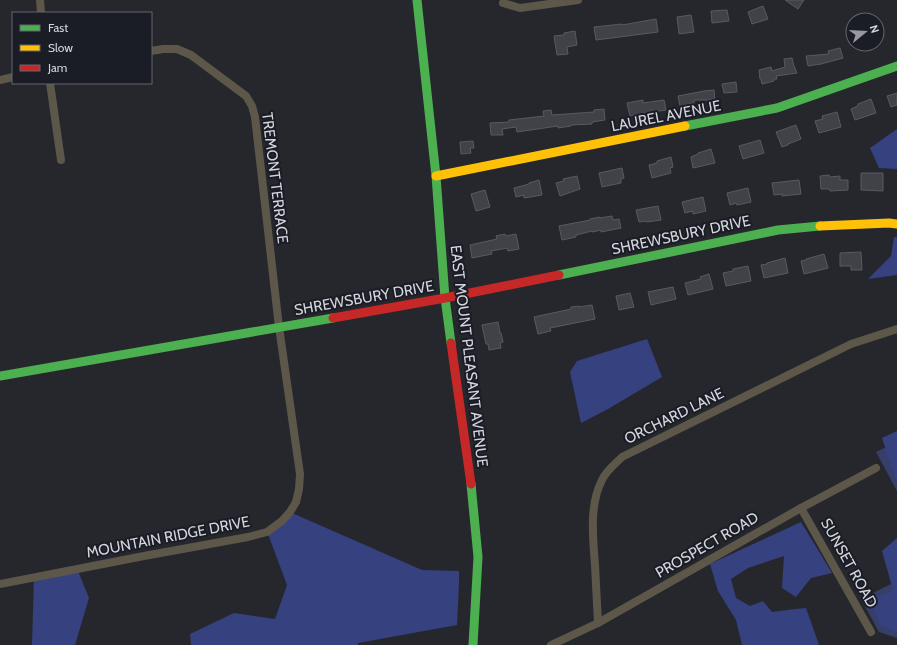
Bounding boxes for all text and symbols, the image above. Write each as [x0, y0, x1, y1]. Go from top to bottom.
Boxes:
legend [12, 12, 152, 84]
north arrow [845, 12, 885, 52]
text: Fast [48, 20, 68, 35]
text: N [867, 23, 882, 35]
text: Slow [48, 40, 73, 55]
text: Jam [47, 60, 67, 75]
street label: LAUREL AVENUE [610, 97, 722, 135]
street label: TREMONT TERRACE [258, 111, 292, 245]
street label: SHREWSBURY DRIVE [610, 211, 752, 259]
street label: EAST MOUNT PLEASANT AVENUE [446, 244, 492, 468]
street label: SHREWSBURY DRIVE [293, 277, 435, 319]
street label: ORCHARD LANE [621, 384, 727, 448]
street label: PROSPECT ROAD [652, 508, 762, 582]
street label: MOUNTAIN RIDGE DRIVE [85, 512, 251, 562]
street label: SUNSET ROAD [817, 515, 881, 611]

